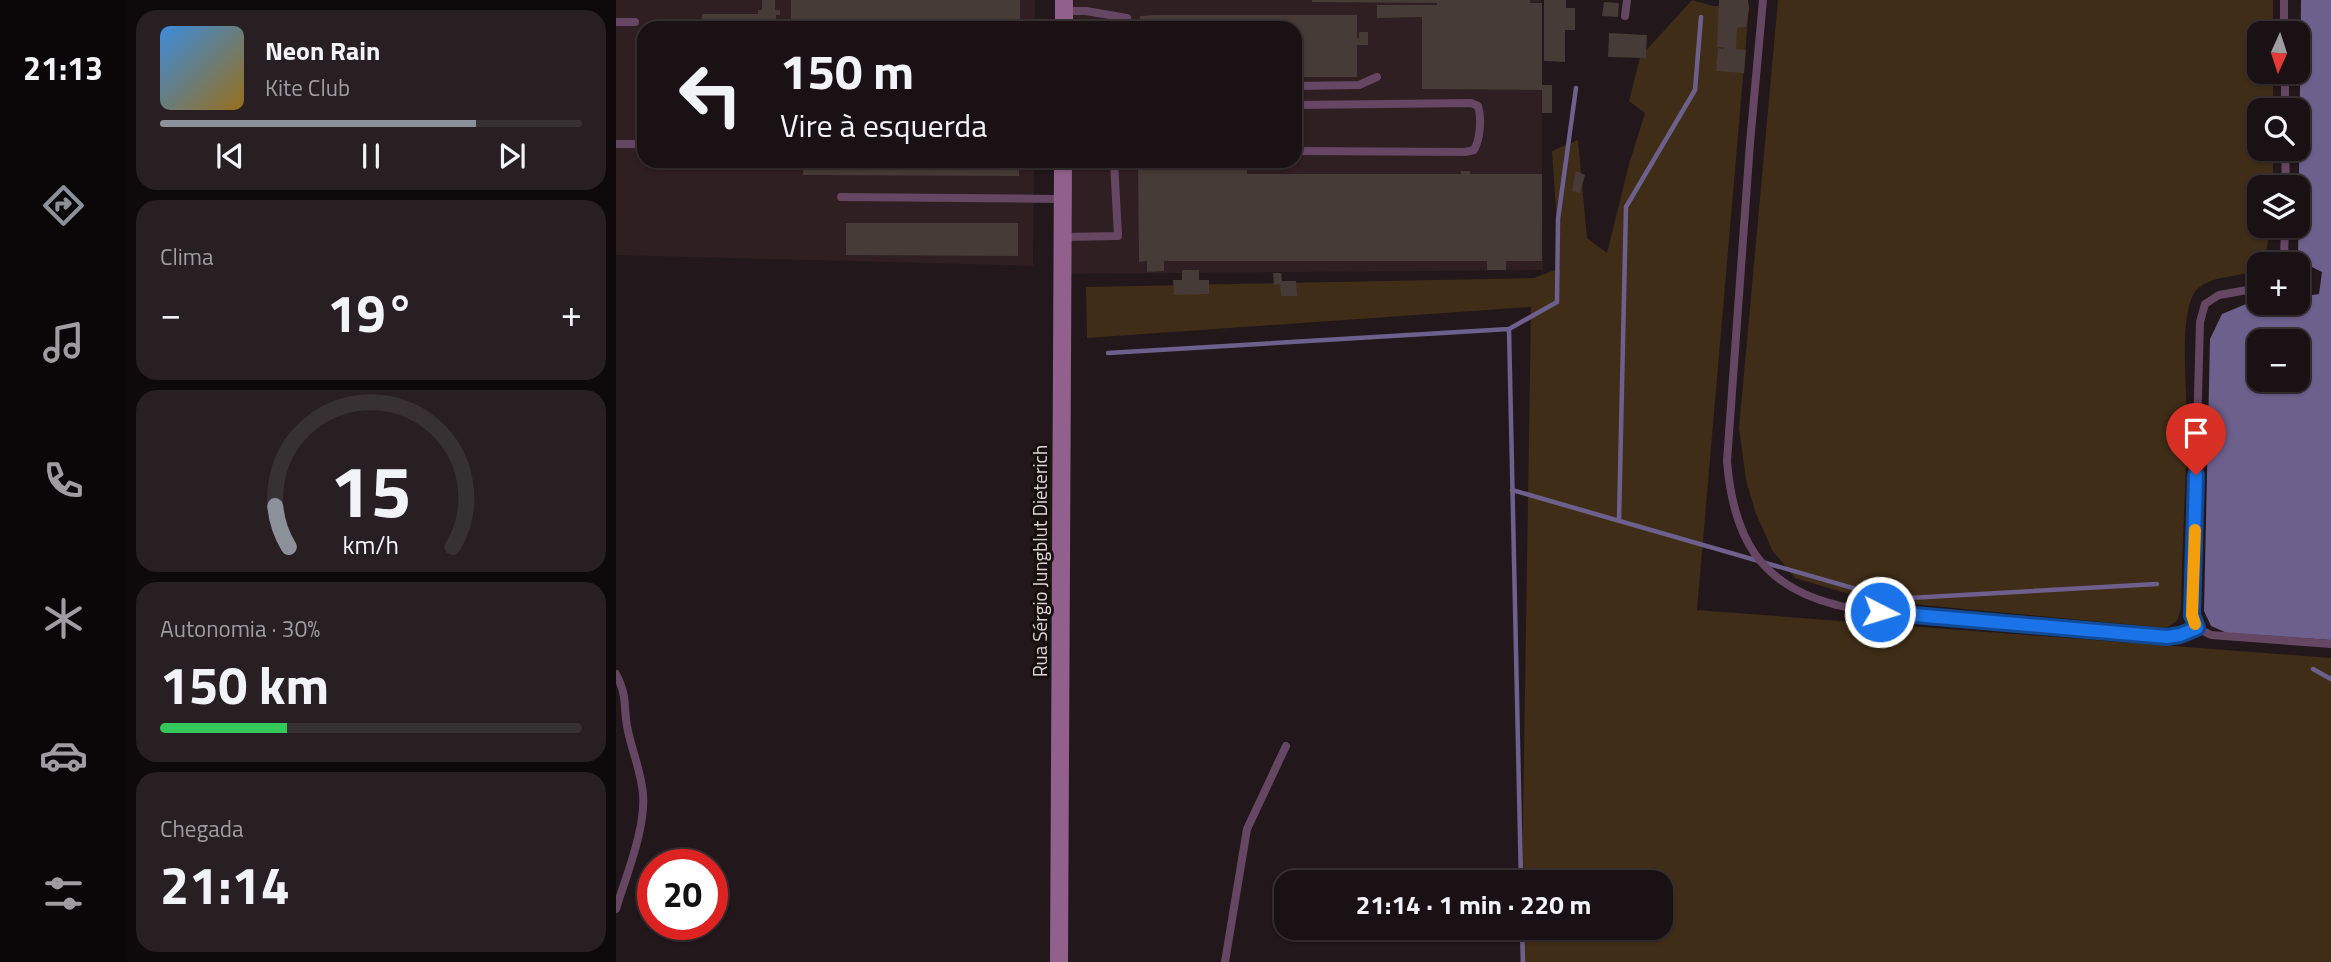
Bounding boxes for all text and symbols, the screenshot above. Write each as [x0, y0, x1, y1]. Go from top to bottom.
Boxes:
north arrow [2247, 21, 2310, 84]
map controls [2247, 21, 2310, 392]
text: Neon Rain [265, 31, 380, 70]
text: 150 m [780, 33, 914, 108]
text: 21:13 [23, 44, 103, 92]
icon: left [665, 49, 756, 140]
text: Kite Club [265, 70, 350, 105]
button: search [2247, 98, 2310, 161]
text: Vire à esquerda [780, 101, 987, 149]
icon: previous [211, 137, 249, 175]
icon: pause [352, 137, 390, 175]
icon: next [493, 137, 531, 175]
button: layers [2247, 175, 2310, 238]
icon: directions [39, 181, 88, 230]
text: Clima [160, 239, 214, 274]
button: + [2247, 252, 2310, 315]
text: 19° [327, 273, 415, 352]
text: − [160, 284, 181, 342]
text: + [561, 284, 582, 342]
icon: music [39, 318, 88, 367]
button: − [2247, 329, 2310, 392]
pin [2166, 403, 2226, 475]
icon: arrive [2177, 414, 2215, 452]
text: 15 [330, 435, 412, 545]
street label: Rua Sérgio Jungblut Dieterich [1025, 445, 1054, 677]
icon: phone [39, 456, 88, 505]
text: km/h [343, 526, 399, 564]
position arrow [1843, 575, 1917, 649]
icon: climate [39, 594, 88, 643]
text: Autonomia · 30% [160, 611, 320, 646]
text: 150 km [160, 645, 329, 724]
icon: car [39, 731, 88, 780]
text: Chegada [160, 811, 244, 846]
text: 21:14 [160, 845, 290, 924]
speed limit sign: 20 [637, 849, 728, 940]
icon: filters [39, 869, 88, 918]
text: 21:14 · 1 min · 220 m [1356, 885, 1591, 924]

